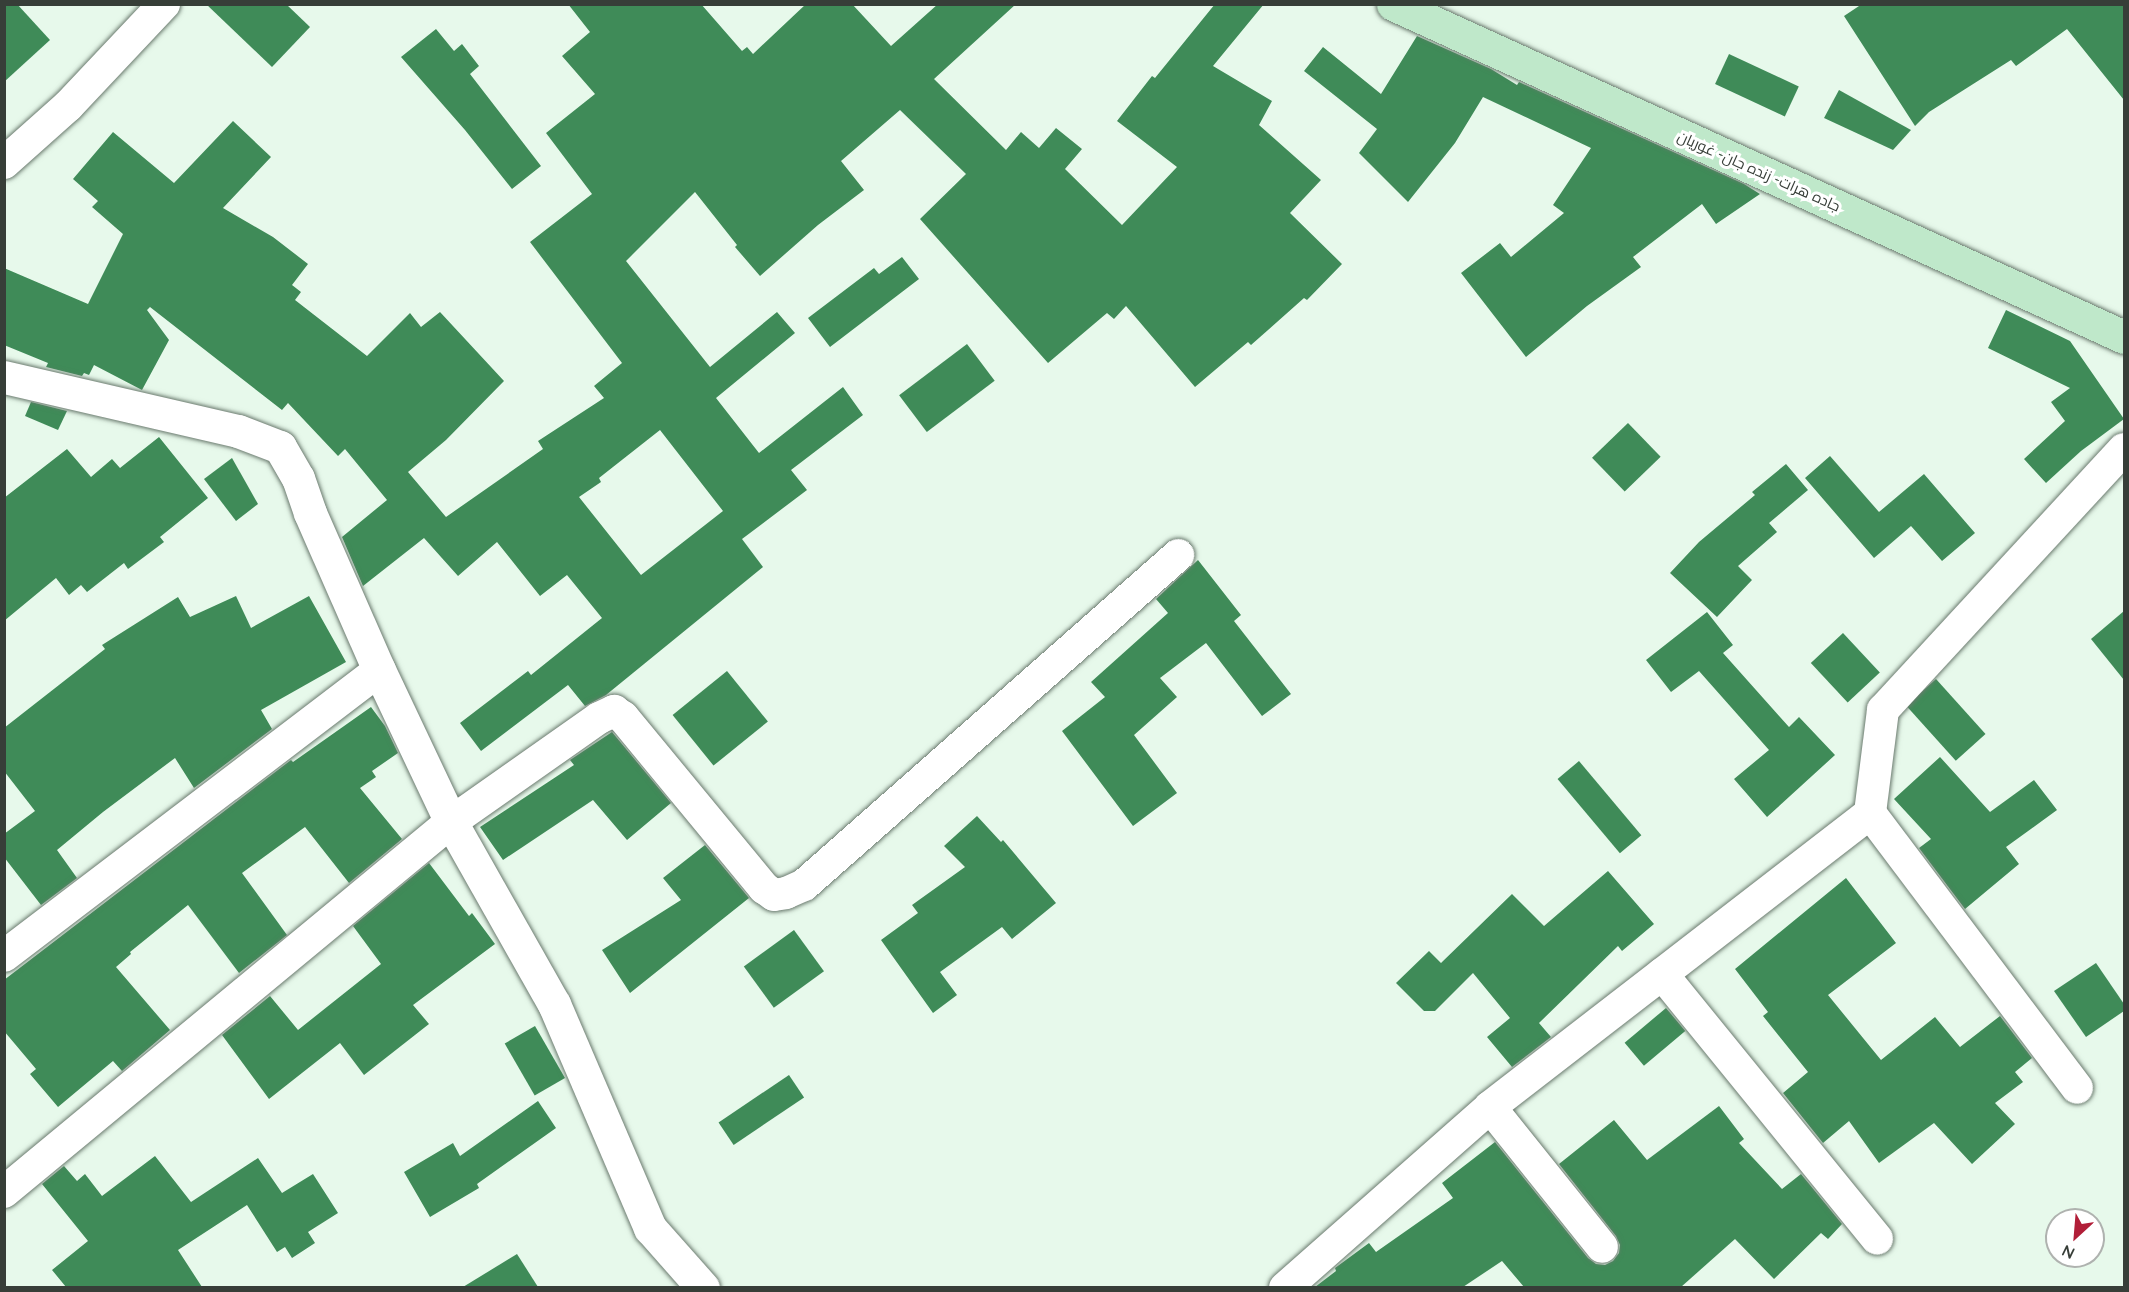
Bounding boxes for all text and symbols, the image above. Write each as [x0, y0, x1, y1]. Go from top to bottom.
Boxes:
street label: جاده هرات- زنده جان- غوریان [1675, 127, 1843, 215]
north arrow [2045, 1208, 2105, 1268]
text: N [2058, 1241, 2078, 1264]

